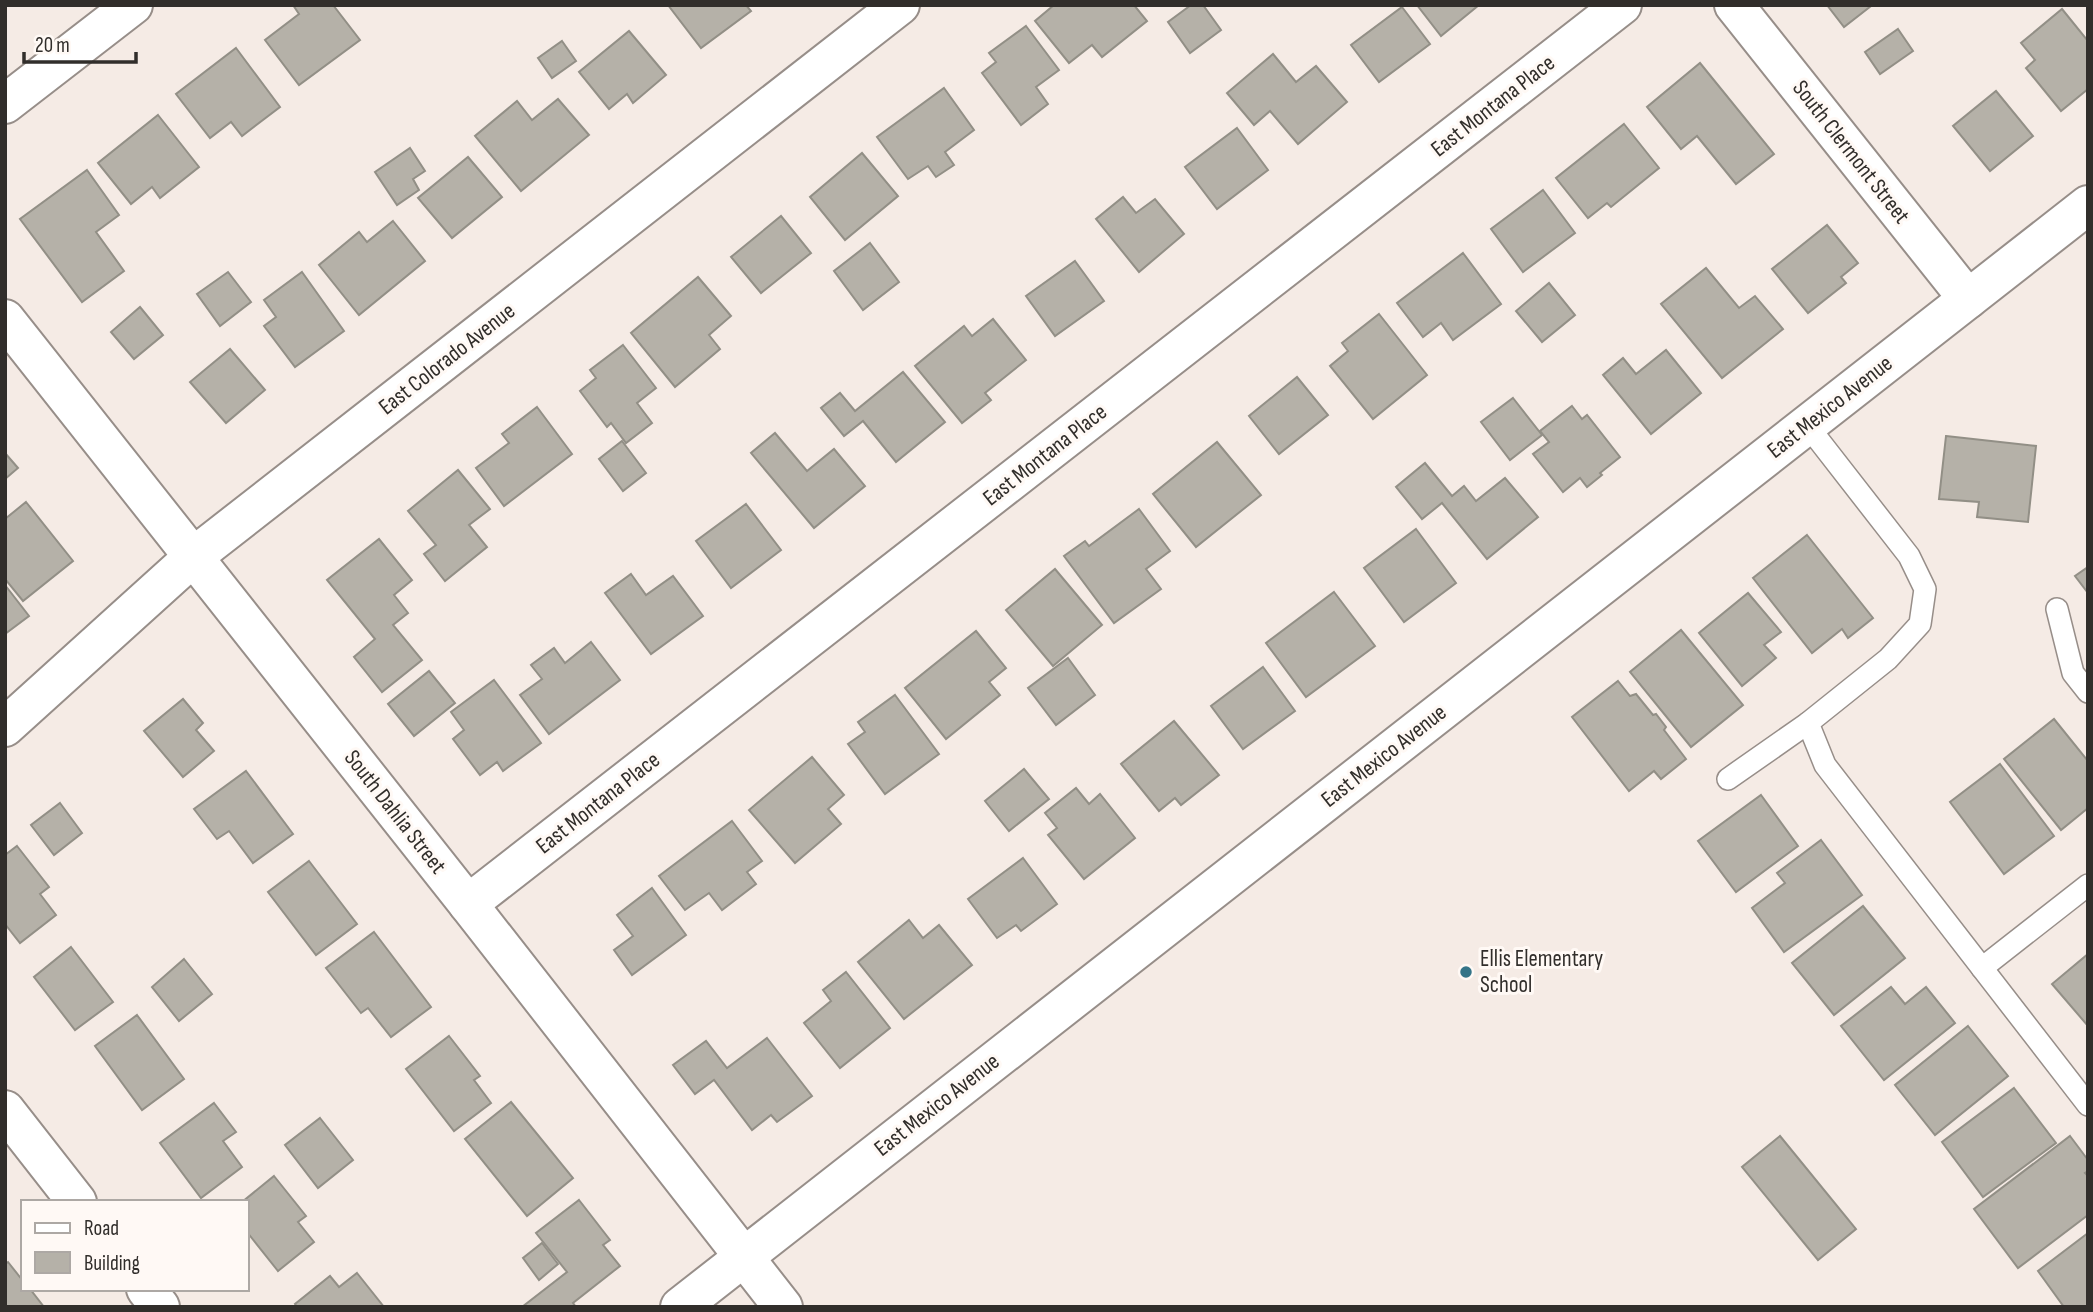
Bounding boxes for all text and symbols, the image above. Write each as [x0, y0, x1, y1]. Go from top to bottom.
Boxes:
scale bar [24, 21, 136, 65]
text: 20 m [35, 33, 70, 58]
street label: East Montana Place [1426, 49, 1560, 163]
street label: South Clermont Street [1786, 75, 1916, 229]
street label: East Colorado Avenue [373, 297, 521, 421]
street label: East Mexico Avenue [1762, 349, 1898, 465]
street label: East Montana Place [978, 398, 1112, 512]
street label: East Mexico Avenue [1316, 698, 1452, 814]
street label: South Dahlia Street [338, 744, 452, 880]
street label: East Montana Place [531, 746, 665, 860]
place label: Ellis Elementary School [1480, 945, 1603, 999]
marker: Ellis Elementary School [1458, 964, 1474, 980]
street label: East Mexico Avenue [869, 1047, 1005, 1163]
legend [21, 1200, 248, 1291]
text: Road [84, 1216, 119, 1241]
text: Building [84, 1251, 140, 1276]

